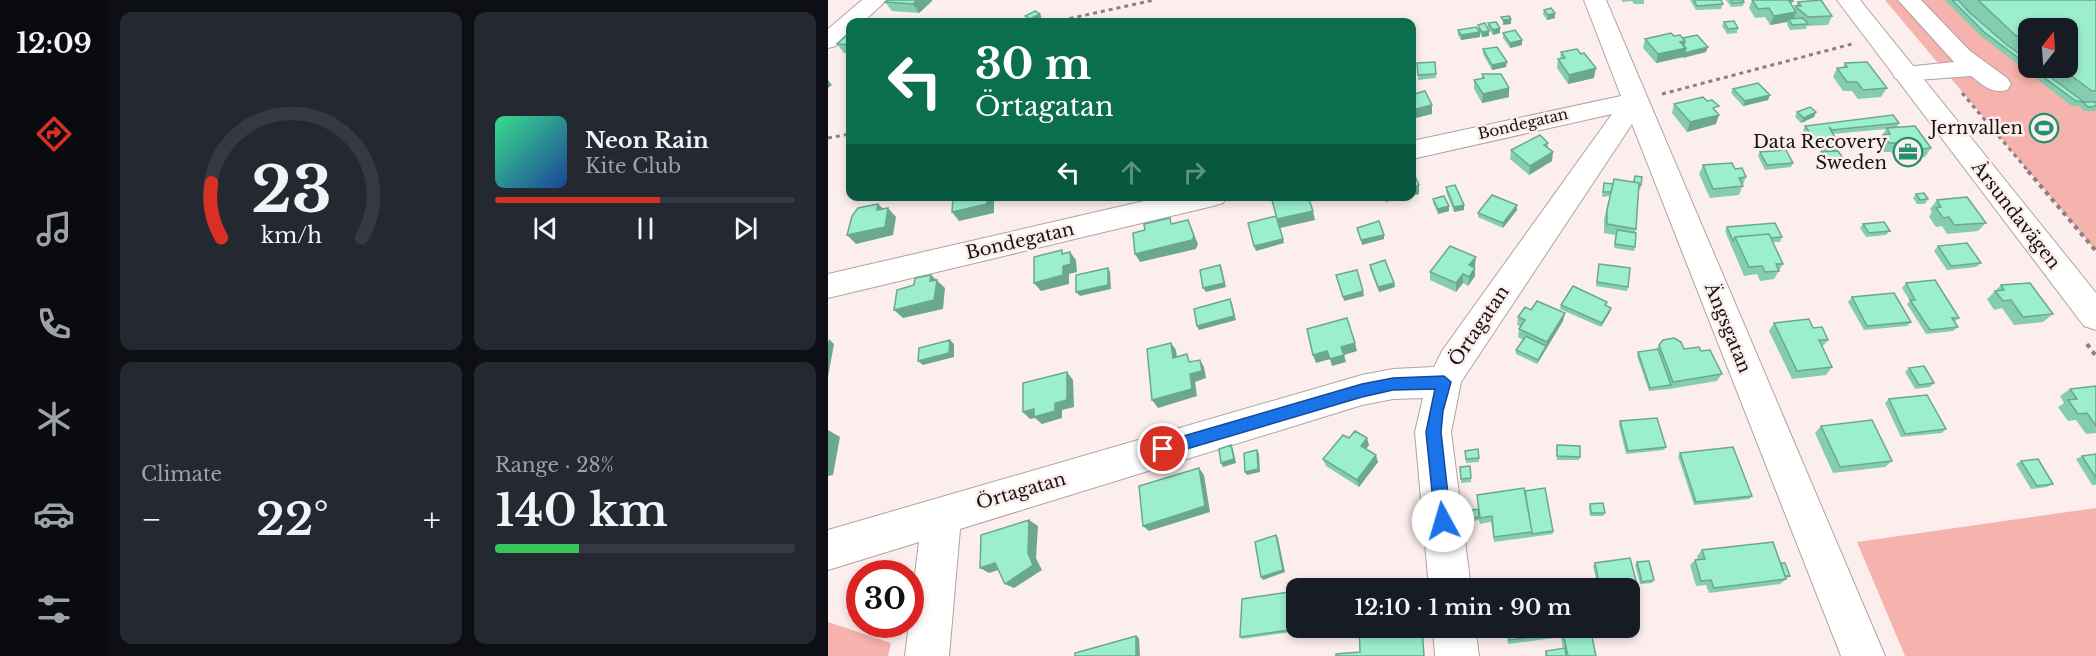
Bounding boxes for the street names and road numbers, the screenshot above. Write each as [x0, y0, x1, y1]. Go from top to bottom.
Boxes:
street label: Bondegatan [1476, 104, 1570, 143]
street label: Årsundavägen [1966, 155, 2066, 273]
street label: Bondegatan [964, 218, 1076, 264]
street label: Ängsgatan [1700, 278, 1757, 376]
street label: Örtagatan [1443, 281, 1514, 370]
street label: Örtagatan [973, 467, 1068, 514]

